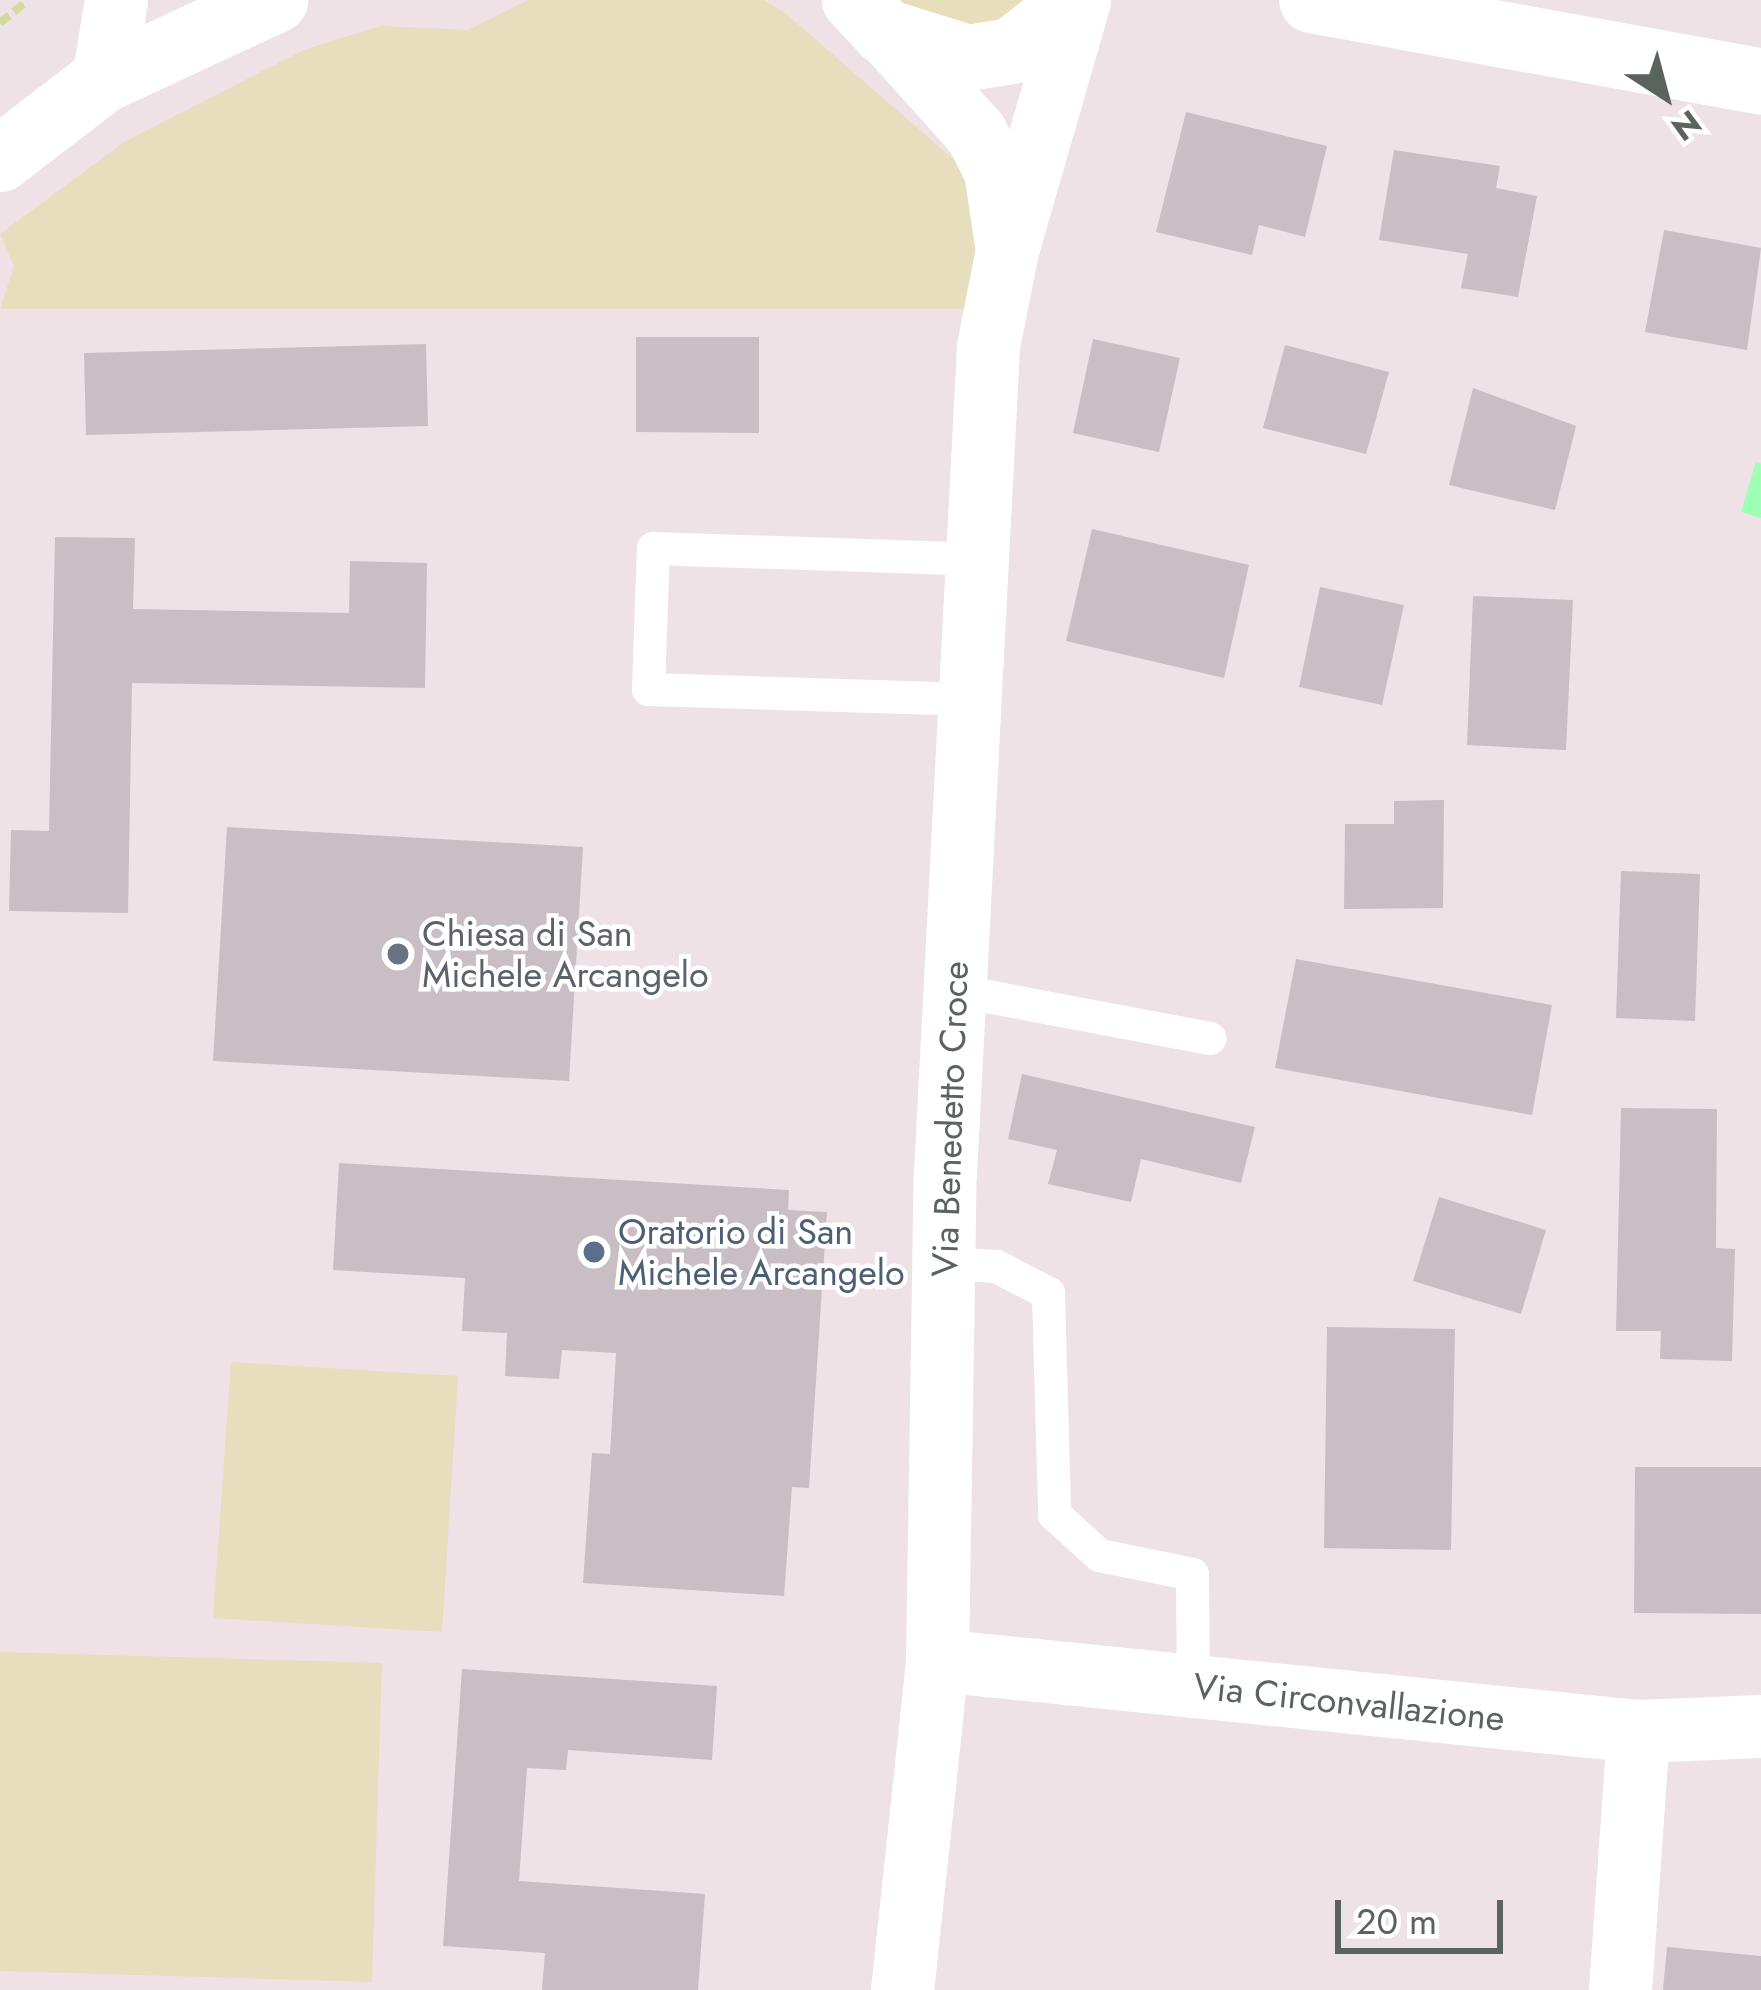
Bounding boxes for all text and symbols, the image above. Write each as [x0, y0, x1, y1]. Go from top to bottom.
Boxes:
north arrow [1605, 36, 1725, 156]
text: N [1662, 99, 1711, 152]
place label: Chiesa di San Michele Arcangelo [422, 911, 709, 996]
marker: Chiesa di San Michele Arcangelo [385, 941, 411, 967]
street label: Via Benedetto Croce [923, 960, 977, 1278]
place label: Oratorio di San Michele Arcangelo [618, 1209, 905, 1294]
marker: Oratorio di San Michele Arcangelo [581, 1239, 607, 1265]
street label: Via Circonvallazione [1191, 1664, 1507, 1740]
scale bar [1341, 1876, 1509, 1950]
text: 20 m [1356, 1895, 1437, 1947]

